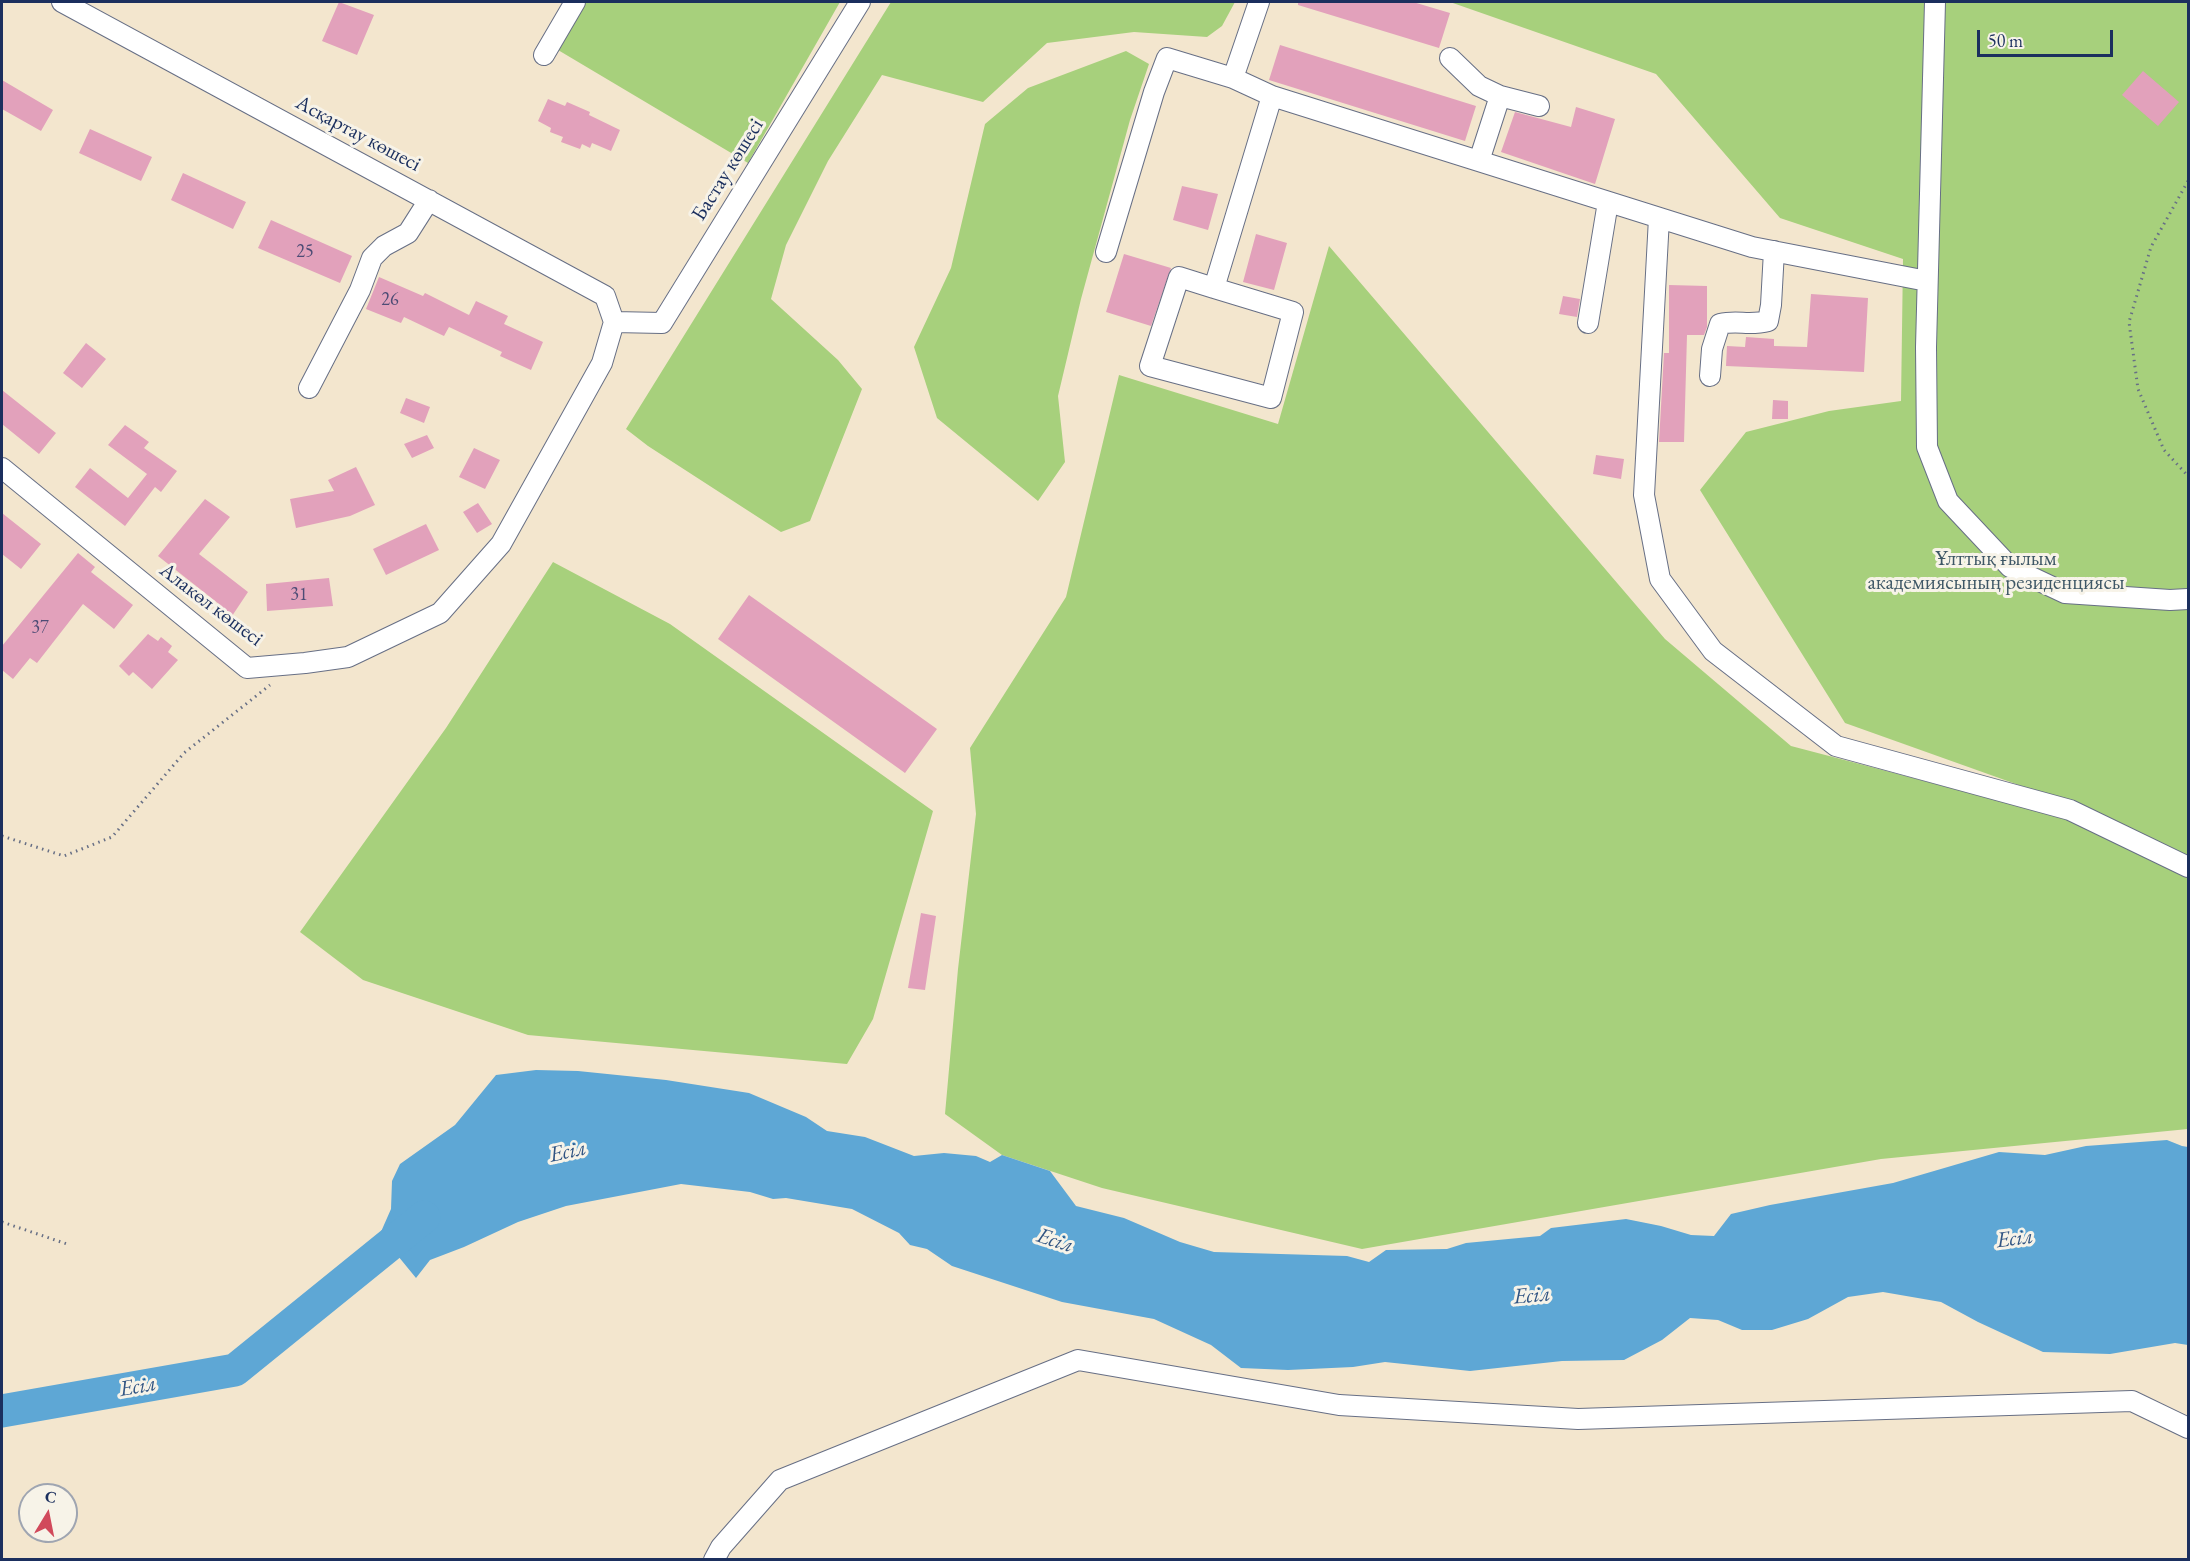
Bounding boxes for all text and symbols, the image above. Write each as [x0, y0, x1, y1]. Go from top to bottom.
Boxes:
scale bar [1980, 18, 2116, 56]
text: 50 m [1988, 29, 2023, 52]
street label: Асқартау көшесі [291, 90, 425, 178]
street label: Бастау көшесі [687, 114, 769, 226]
house number: 25 [296, 241, 314, 263]
house number: 26 [381, 289, 399, 311]
park label: Ұлттық ғылым академиясының резиденциясы [1867, 546, 2125, 596]
street label: Алакөл көшесі [154, 558, 268, 652]
house number: 31 [290, 584, 308, 606]
house number: 37 [31, 617, 49, 639]
water label: Есіл [547, 1135, 589, 1169]
water label: Есіл [1033, 1223, 1077, 1259]
water label: Есіл [1995, 1224, 2035, 1254]
water label: Есіл [1513, 1281, 1551, 1311]
water label: Есіл [118, 1371, 158, 1403]
north arrow [18, 1483, 78, 1543]
text: С [43, 1485, 58, 1508]

